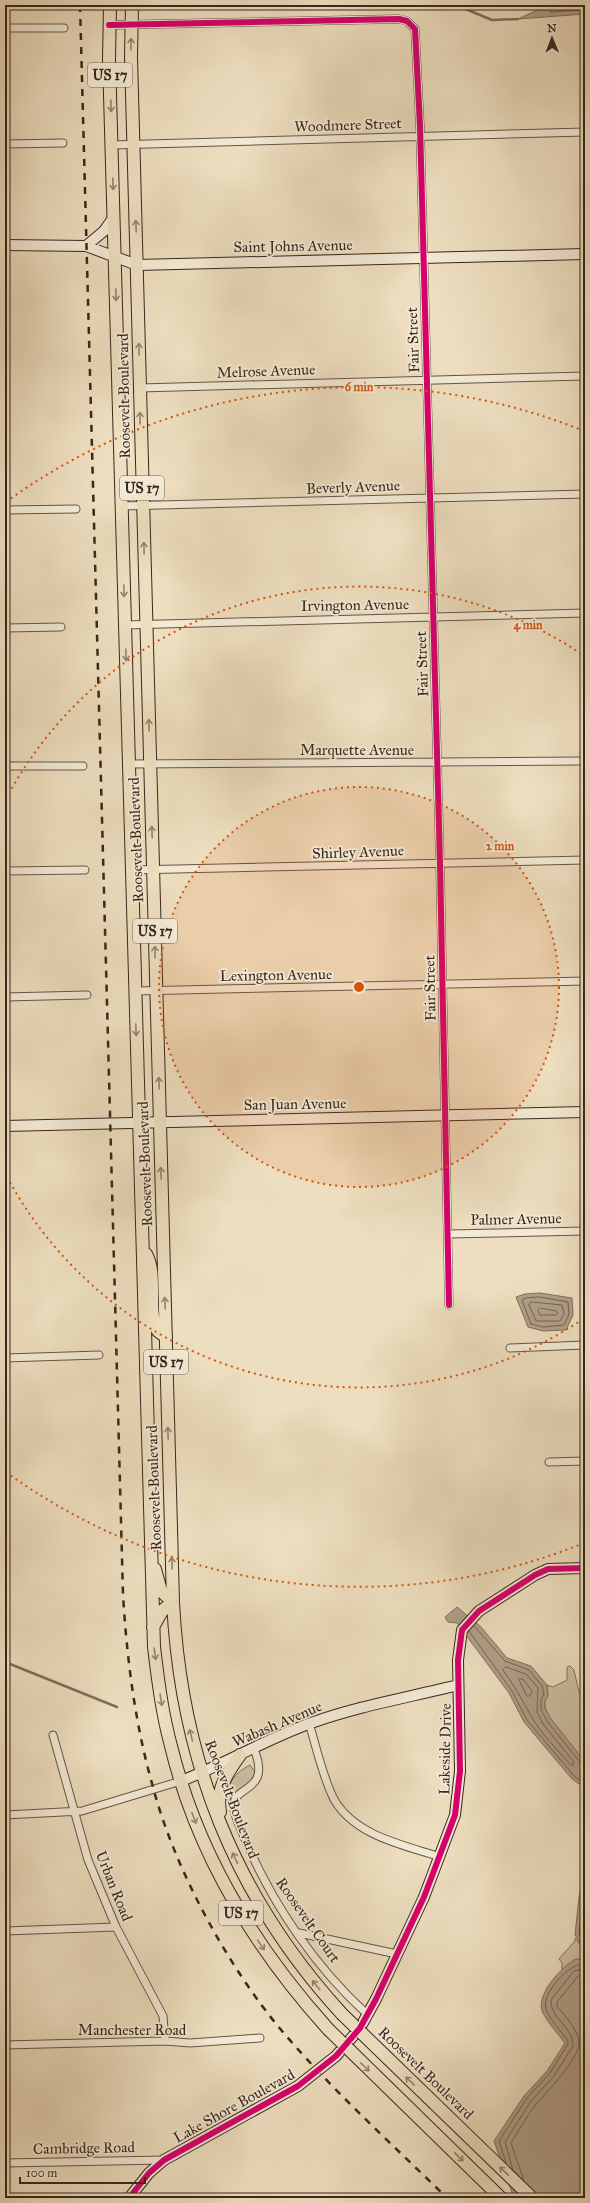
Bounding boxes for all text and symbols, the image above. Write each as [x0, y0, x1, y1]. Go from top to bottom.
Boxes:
north arrow [532, 18, 572, 58]
text: N [547, 22, 557, 35]
one-way arrow [127, 38, 135, 51]
road number: US 17 [88, 63, 132, 87]
one-way arrow [107, 99, 115, 112]
street label: Woodmere Street [294, 114, 403, 136]
one-way arrow [109, 177, 117, 190]
one-way arrow [132, 220, 139, 233]
street label: Saint Johns Avenue [233, 236, 353, 257]
one-way arrow [112, 288, 120, 301]
street label: Fair Street [403, 306, 423, 373]
street label: Roosevelt Boulevard [114, 333, 134, 459]
one-way arrow [135, 343, 143, 356]
street label: Melrose Avenue [216, 360, 316, 382]
text: 6 min [345, 380, 374, 394]
one-way arrow [137, 412, 144, 425]
road number: US 17 [120, 476, 164, 500]
street label: Beverly Avenue [306, 476, 400, 498]
one-way arrow [140, 542, 148, 555]
one-way arrow [120, 584, 128, 597]
street label: Irvington Avenue [301, 595, 409, 615]
text: 4 min [513, 618, 543, 633]
street label: Fair Street [412, 630, 432, 697]
one-way arrow [122, 648, 129, 661]
one-way arrow [145, 719, 153, 732]
street label: Marquette Avenue [300, 741, 414, 760]
street label: Roosevelt Boulevard [125, 776, 147, 903]
one-way arrow [148, 826, 156, 839]
text: 2 min [486, 839, 515, 853]
street label: Shirley Avenue [312, 841, 404, 863]
road number: US 17 [133, 919, 177, 943]
one-way arrow [151, 946, 159, 959]
street label: Fair Street [420, 954, 440, 1021]
street label: Lexington Avenue [220, 965, 332, 985]
centre of rings [352, 980, 366, 994]
one-way arrow [132, 1023, 140, 1036]
one-way arrow [155, 1077, 163, 1090]
street label: San Juan Avenue [243, 1094, 347, 1115]
street label: Roosevelt Boulevard [134, 1100, 156, 1227]
one-way arrow [157, 1167, 165, 1180]
street label: Palmer Avenue [470, 1209, 562, 1229]
one-way arrow [161, 1297, 169, 1310]
road number: US 17 [144, 1350, 188, 1374]
street label: Roosevelt Boulevard [143, 1424, 165, 1551]
one-way arrow [164, 1427, 172, 1440]
one-way arrow [168, 1557, 176, 1570]
one-way arrow [151, 1647, 159, 1660]
one-way arrow [157, 1693, 165, 1706]
street label: Wabash Avenue [230, 1697, 324, 1751]
street label: Lakeside Drive [435, 1703, 455, 1795]
one-way arrow [187, 1729, 194, 1742]
street label: Roosevelt Boulevard [201, 1737, 263, 1861]
one-way arrow [190, 1811, 198, 1823]
street label: Urban Road [92, 1848, 136, 1924]
one-way arrow [231, 1852, 238, 1864]
street label: Roosevelt Court [272, 1874, 344, 1967]
road number: US 17 [219, 1901, 263, 1925]
one-way arrow [257, 1939, 265, 1950]
one-way arrow [312, 1979, 320, 1990]
street label: Manchester Road [78, 2021, 187, 2039]
street label: Roosevelt Boulevard [375, 2023, 478, 2123]
one-way arrow [360, 2062, 370, 2072]
street label: Lake Shore Boulevard [170, 2065, 298, 2147]
one-way arrow [405, 2076, 415, 2086]
street label: Cambridge Road [33, 2138, 136, 2158]
one-way arrow [453, 2152, 463, 2161]
scale bar [20, 2159, 145, 2185]
text: 100 m [26, 2166, 57, 2180]
one-way arrow [499, 2166, 509, 2176]

